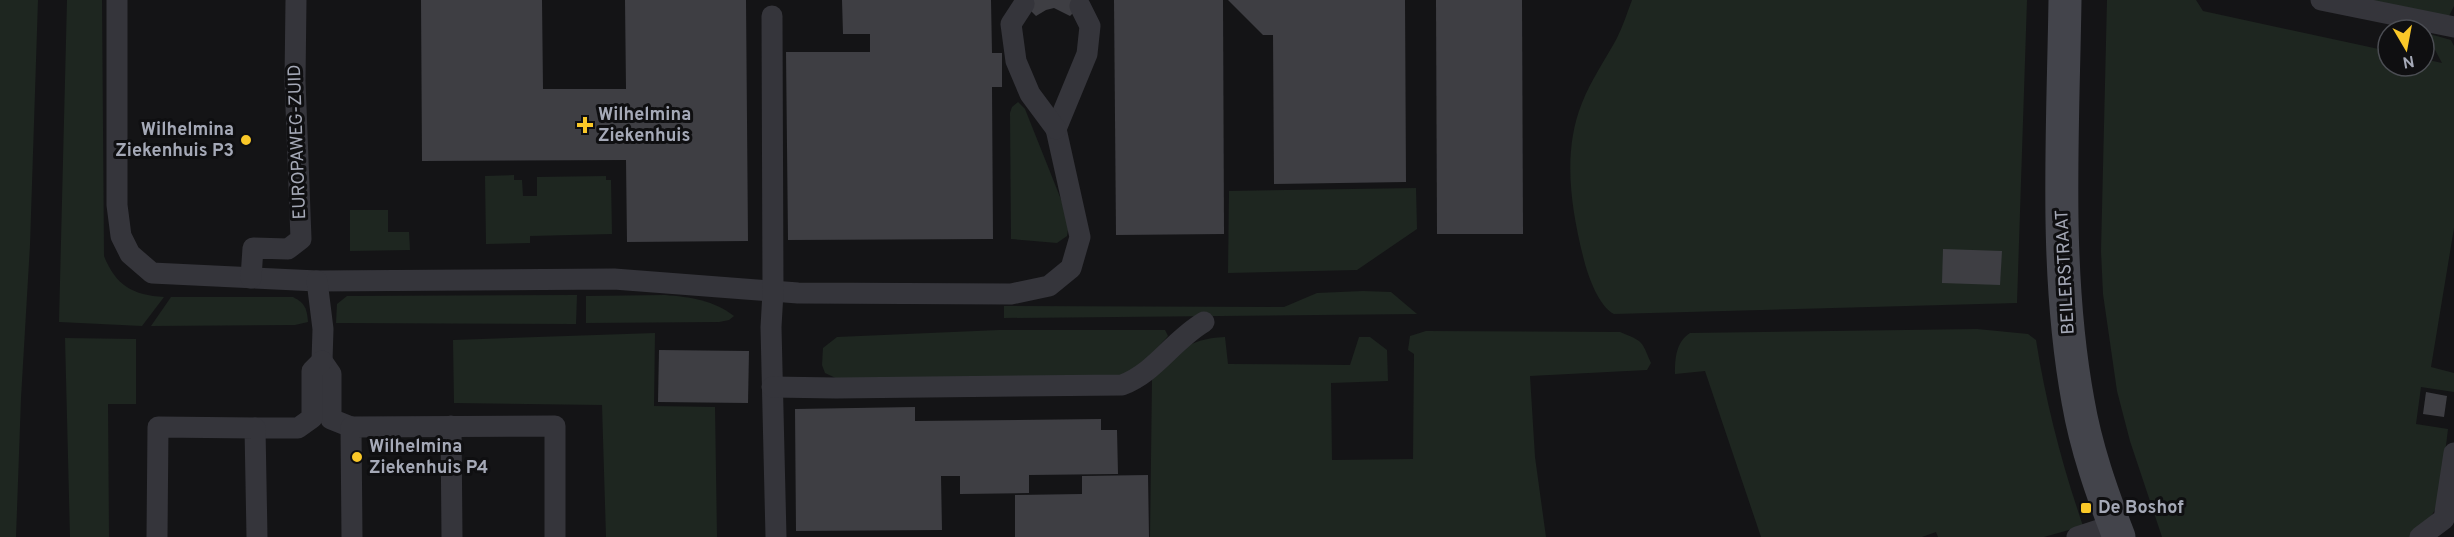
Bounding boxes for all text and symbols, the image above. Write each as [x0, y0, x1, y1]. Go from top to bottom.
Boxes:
north arrow [2376, 18, 2436, 78]
text: N [2401, 50, 2416, 72]
street label: EUROPAWEG-ZUID [284, 64, 312, 220]
place label: Wilhelmina Ziekenhuis [598, 104, 691, 148]
marker: Wilhelmina Ziekenhuis [576, 116, 594, 134]
place label: Wilhelmina Ziekenhuis P3 [115, 119, 234, 163]
marker: Wilhelmina Ziekenhuis P3 [239, 133, 253, 147]
street label: BEILERSTRAAT [2051, 209, 2081, 335]
place label: Wilhelmina Ziekenhuis P4 [369, 436, 488, 480]
marker: Wilhelmina Ziekenhuis P4 [350, 450, 364, 464]
place label: De Boshof [2098, 497, 2184, 520]
marker: De Boshof [2079, 501, 2093, 515]

